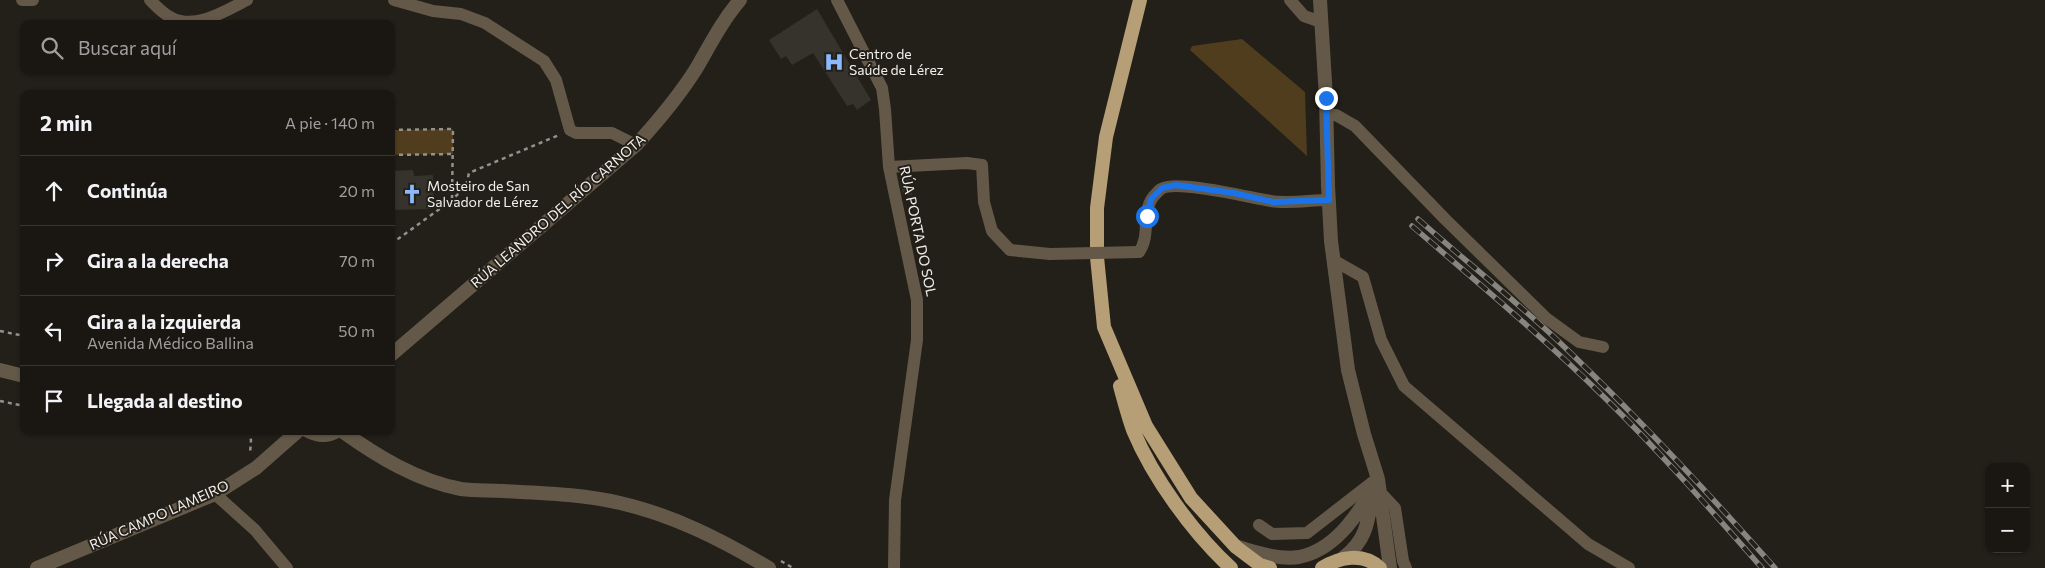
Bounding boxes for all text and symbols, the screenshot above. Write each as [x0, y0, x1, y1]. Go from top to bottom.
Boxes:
search box [20, 20, 395, 75]
icon: search [38, 34, 66, 62]
text: Buscar aquí [78, 36, 177, 59]
place label: Centro de Saúde de Lérez [849, 45, 944, 78]
hospital icon: Centro de Saúde de Lérez [823, 51, 845, 73]
route end [1315, 87, 1338, 110]
text: 2 min [40, 110, 92, 135]
text: A pie · 140 m [285, 113, 375, 132]
street label: RÚA LEANDRO DEL RÍO CARNOTA [467, 130, 649, 291]
street label: RÚA PORTA DO SOL [896, 164, 941, 298]
icon: ahead [40, 177, 68, 205]
place label: Mosteiro de San Salvador de Lérez [427, 177, 538, 210]
text: Continúa [87, 179, 168, 202]
text: 20 m [339, 181, 375, 200]
church icon: Mosteiro de San Salvador de Lérez [401, 183, 423, 205]
route start [1136, 205, 1159, 228]
icon: right [40, 247, 68, 275]
text: Gira a la derecha [87, 249, 229, 272]
text: 70 m [339, 251, 375, 270]
text: Gira a la izquierda [87, 310, 241, 333]
icon: left [40, 317, 68, 345]
text: 50 m [338, 321, 375, 340]
text: Avenida Médico Ballina [87, 333, 254, 352]
icon: arrive [40, 387, 68, 415]
text: Llegada al destino [87, 389, 243, 412]
map controls [1985, 463, 2030, 553]
button: + [1985, 463, 2030, 508]
street label: RÚA CAMPO LAMEIRO [86, 476, 231, 553]
button: − [1985, 508, 2030, 553]

